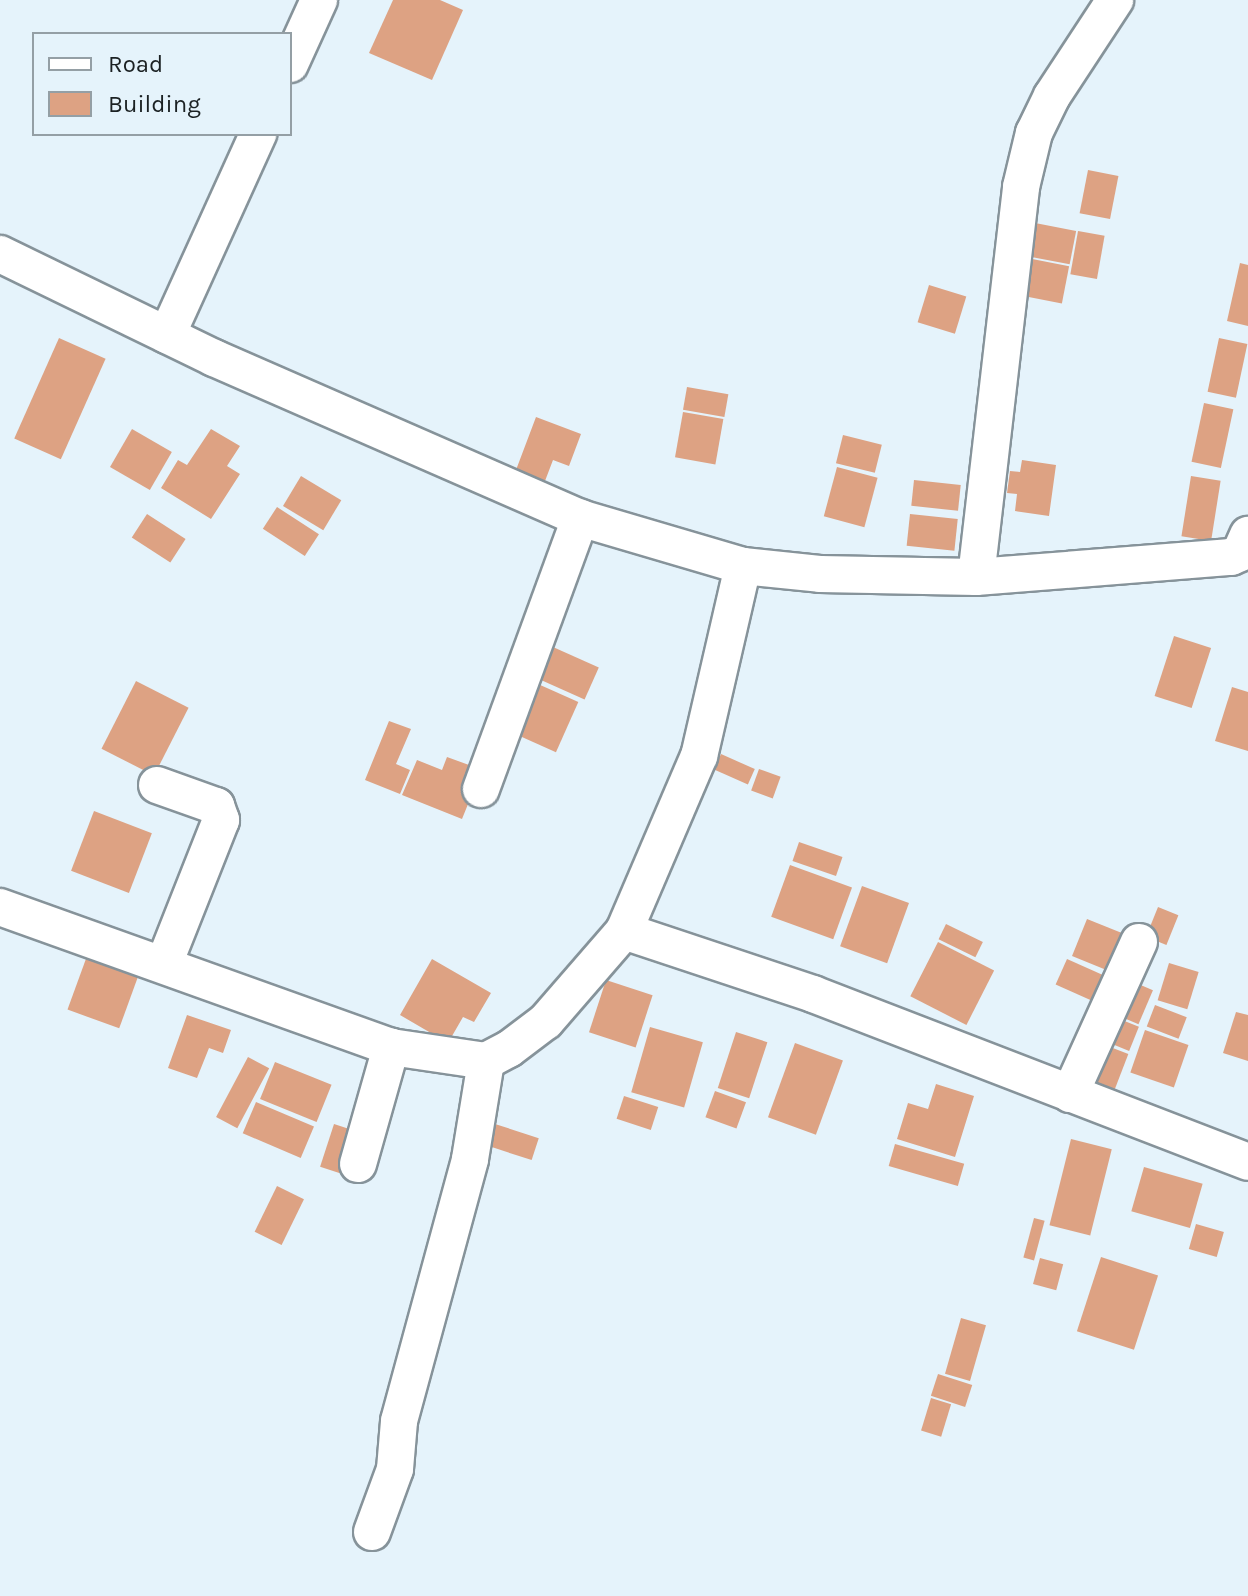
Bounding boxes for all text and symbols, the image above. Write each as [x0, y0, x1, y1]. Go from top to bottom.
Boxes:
legend [32, 32, 292, 136]
text: Road [108, 50, 163, 78]
text: Building [108, 90, 201, 118]

